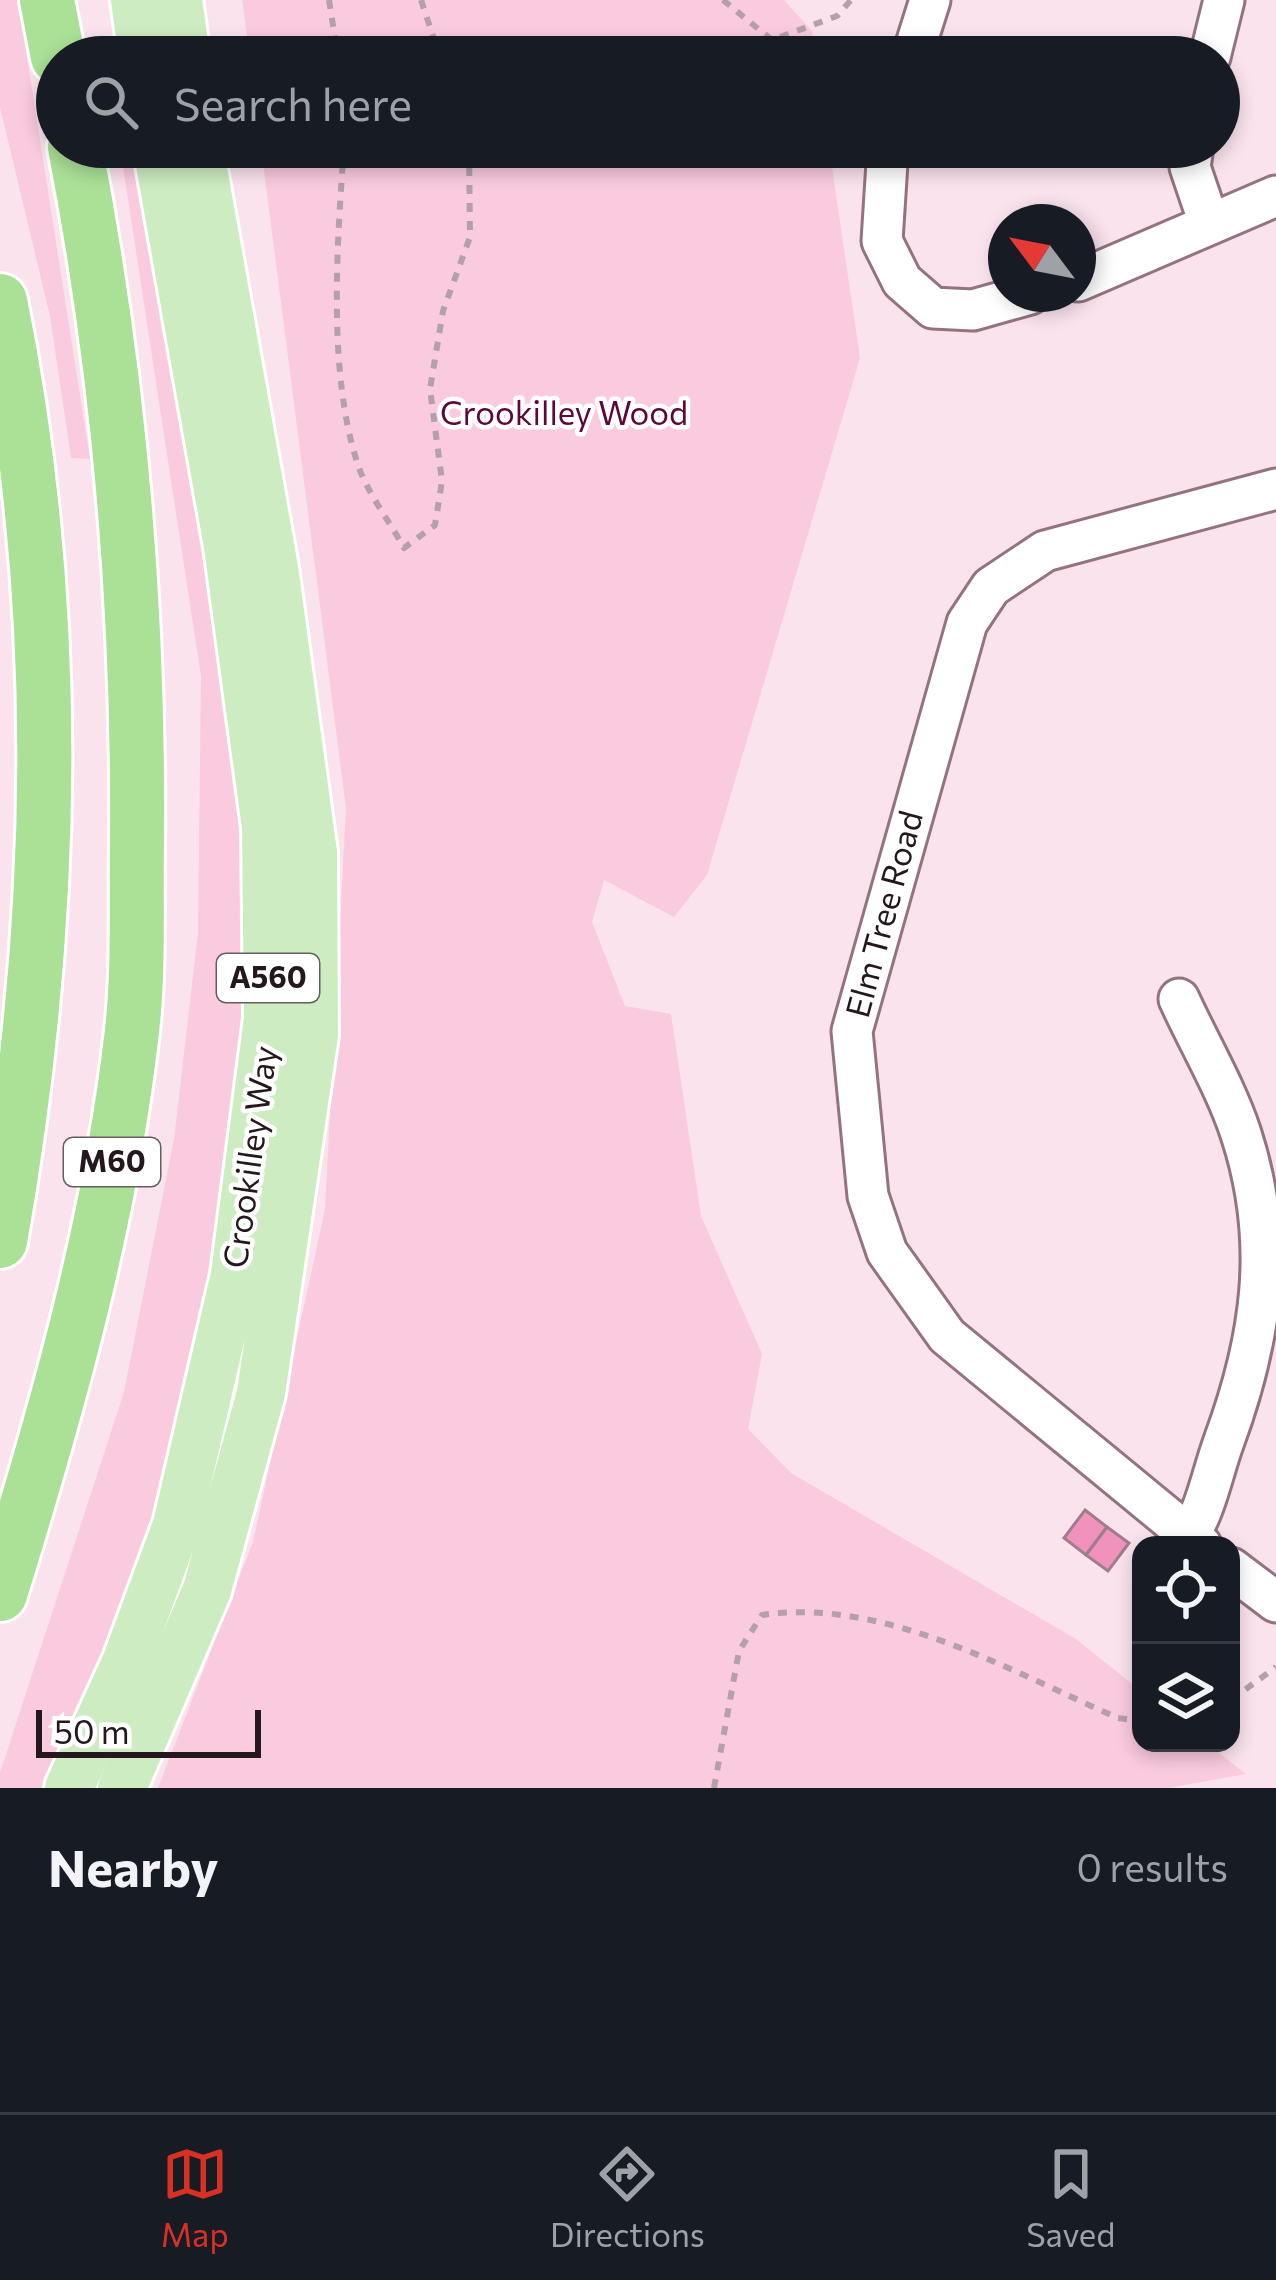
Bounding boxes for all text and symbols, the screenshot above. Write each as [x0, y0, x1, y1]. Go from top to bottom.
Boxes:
search box [36, 36, 1240, 168]
icon: search [78, 69, 144, 135]
text: Search here [174, 75, 412, 130]
north arrow [988, 204, 1096, 312]
park label: Crookilley Wood [440, 391, 688, 432]
street label: Elm Tree Road [835, 806, 930, 1021]
road number: A560 [217, 954, 319, 1002]
street label: Crookilley Way [213, 1043, 284, 1271]
road number: M60 [64, 1138, 160, 1186]
map controls [1132, 1536, 1240, 1752]
button: locate [1132, 1536, 1240, 1644]
button: layers [1132, 1644, 1240, 1752]
scale bar [36, 1704, 261, 1757]
text: 50 m [54, 1710, 130, 1751]
text: Nearby [48, 1835, 218, 1898]
text: 0 results [1076, 1842, 1228, 1890]
tab: Map [161, 2141, 229, 2254]
tab: Directions [550, 2141, 705, 2254]
tab: Saved [1026, 2141, 1115, 2254]

